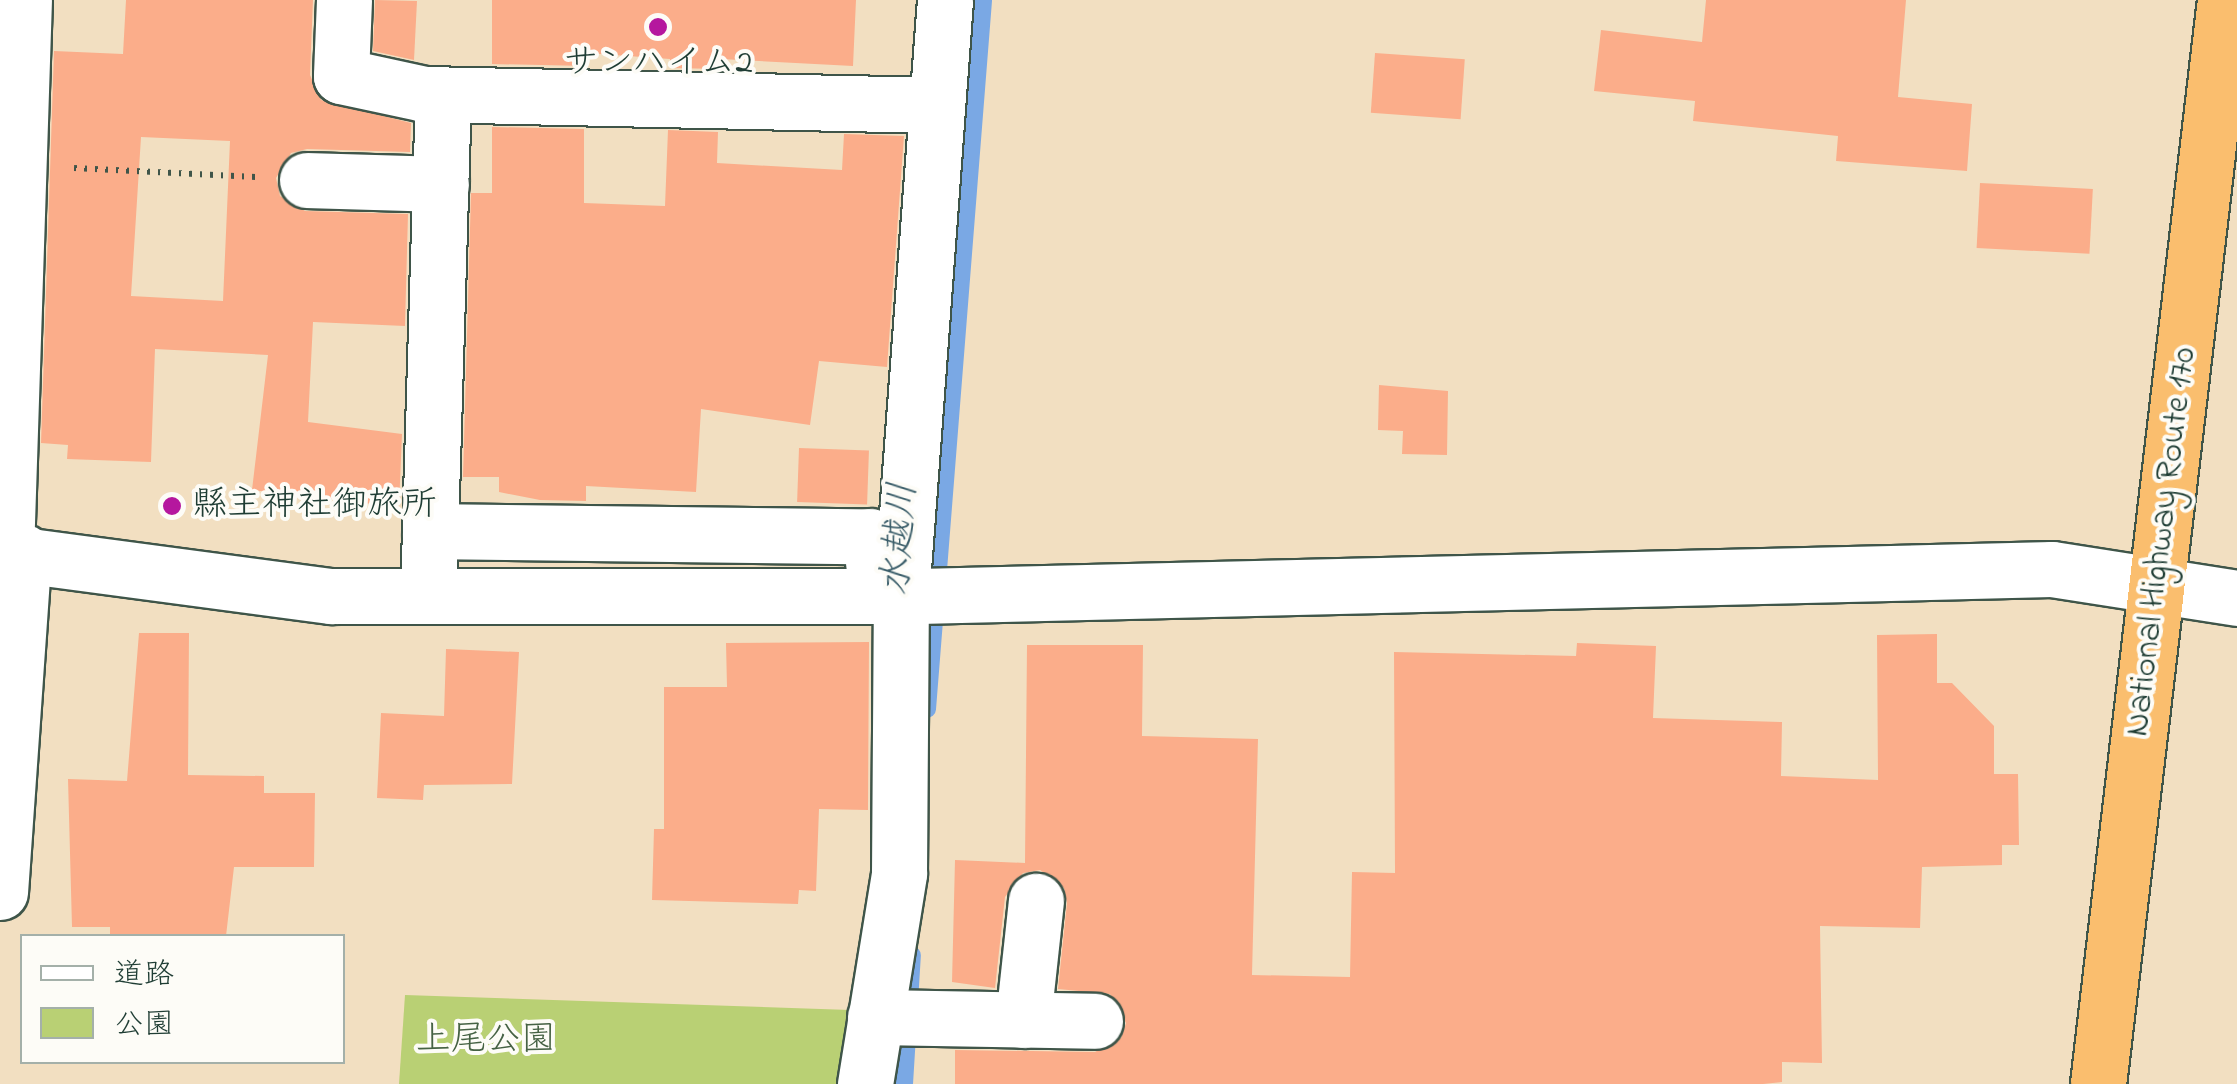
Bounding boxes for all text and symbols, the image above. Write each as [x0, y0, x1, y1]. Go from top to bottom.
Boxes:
marker: サンハイム2 [647, 16, 669, 38]
place label: サンハイム2 [562, 43, 754, 85]
street label: National Highway Route 170 [2117, 345, 2207, 739]
water label: 水越川 [875, 481, 929, 597]
place label: 縣主神社御旅所 [192, 485, 437, 527]
marker: 縣主神社御旅所 [161, 495, 183, 517]
legend [20, 934, 345, 1064]
text: 道路 [114, 954, 174, 998]
text: 公園 [114, 1004, 174, 1048]
park label: 上尾公園 [416, 1020, 556, 1062]

